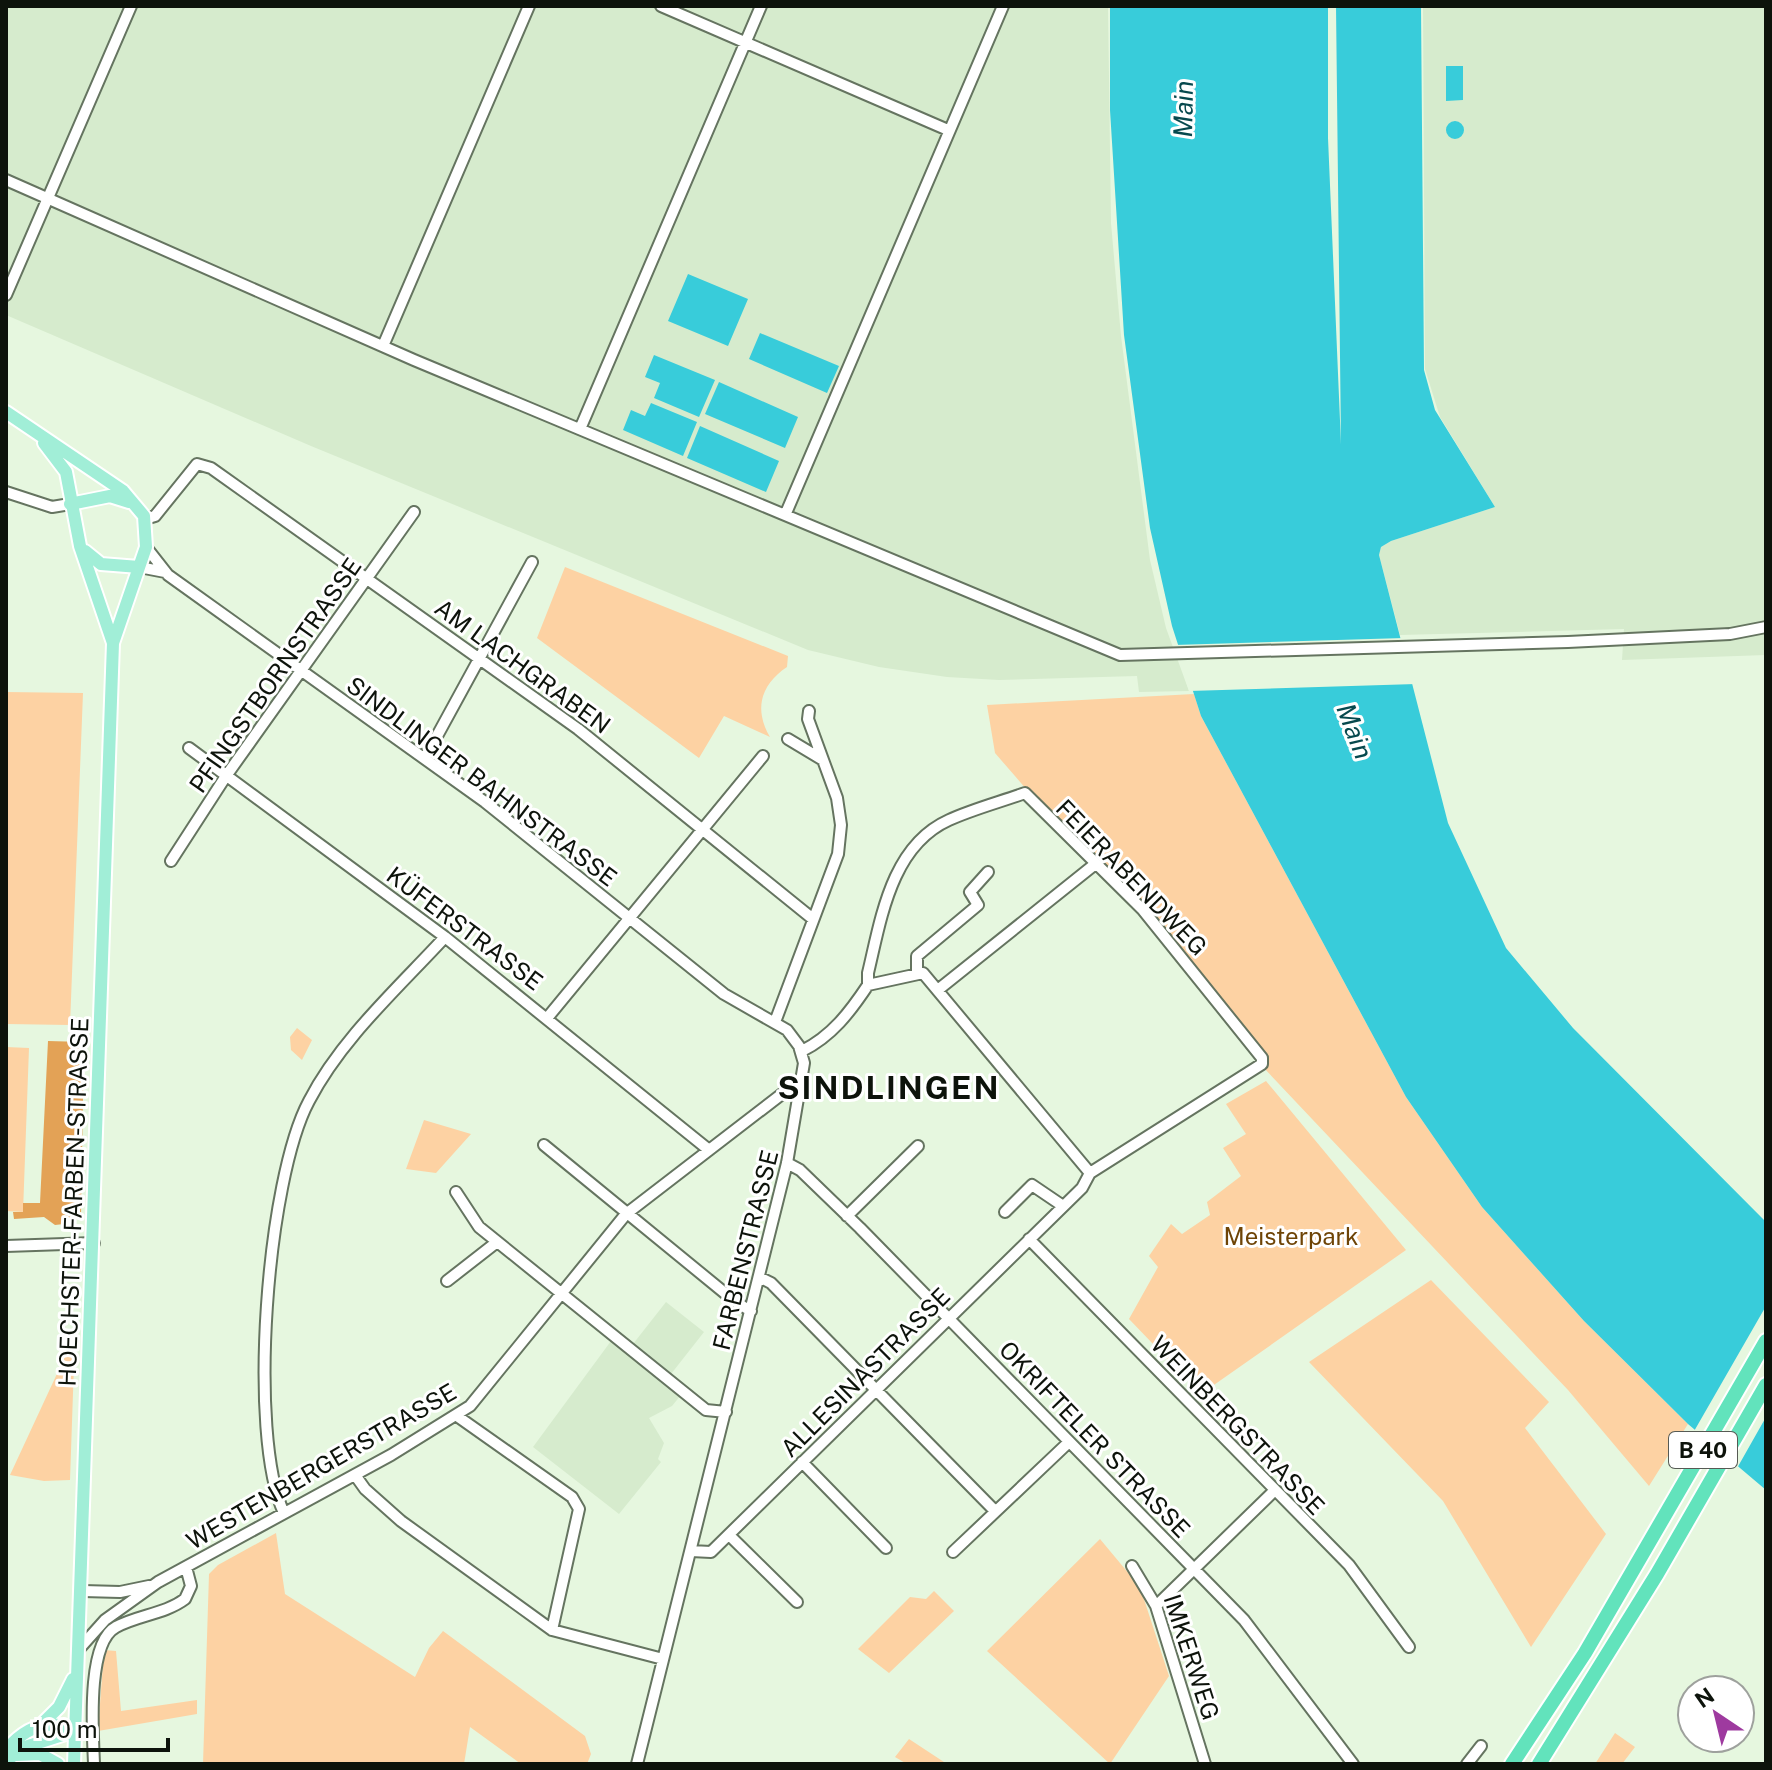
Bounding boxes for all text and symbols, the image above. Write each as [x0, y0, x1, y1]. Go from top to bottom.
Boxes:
water label: Main [1167, 80, 1199, 138]
street label: PFINGSTBORNSTRASSE [183, 552, 367, 798]
street label: AM LACHGRABEN [430, 593, 616, 739]
street label: SINDLINGER BAHNSTRASSE [342, 670, 622, 892]
water label: Main [1330, 699, 1380, 763]
street label: FEIERABENDWEG [1051, 793, 1213, 961]
street label: KÜFERSTRASSE [382, 859, 549, 996]
street label: HOECHSTER-FARBEN-STRASSE [53, 1017, 93, 1387]
district label: SINDLINGEN [777, 1069, 1001, 1106]
street label: FARBENSTRASSE [707, 1147, 783, 1353]
park label: Meisterpark [1224, 1222, 1358, 1250]
street label: ALLESINASTRASSE [775, 1282, 955, 1462]
street label: WEINBERGSTRASSE [1145, 1330, 1331, 1520]
street label: OKRIFTELER STRASSE [994, 1335, 1196, 1543]
street label: WESTENBERGERSTRASSE [181, 1377, 461, 1555]
road number: B 40 [1669, 1432, 1737, 1468]
street label: IMKERWEG [1159, 1591, 1225, 1723]
north arrow [1676, 1674, 1756, 1754]
text: N [1690, 1682, 1719, 1713]
scale bar [20, 1702, 168, 1752]
text: 100 m [32, 1715, 98, 1743]

